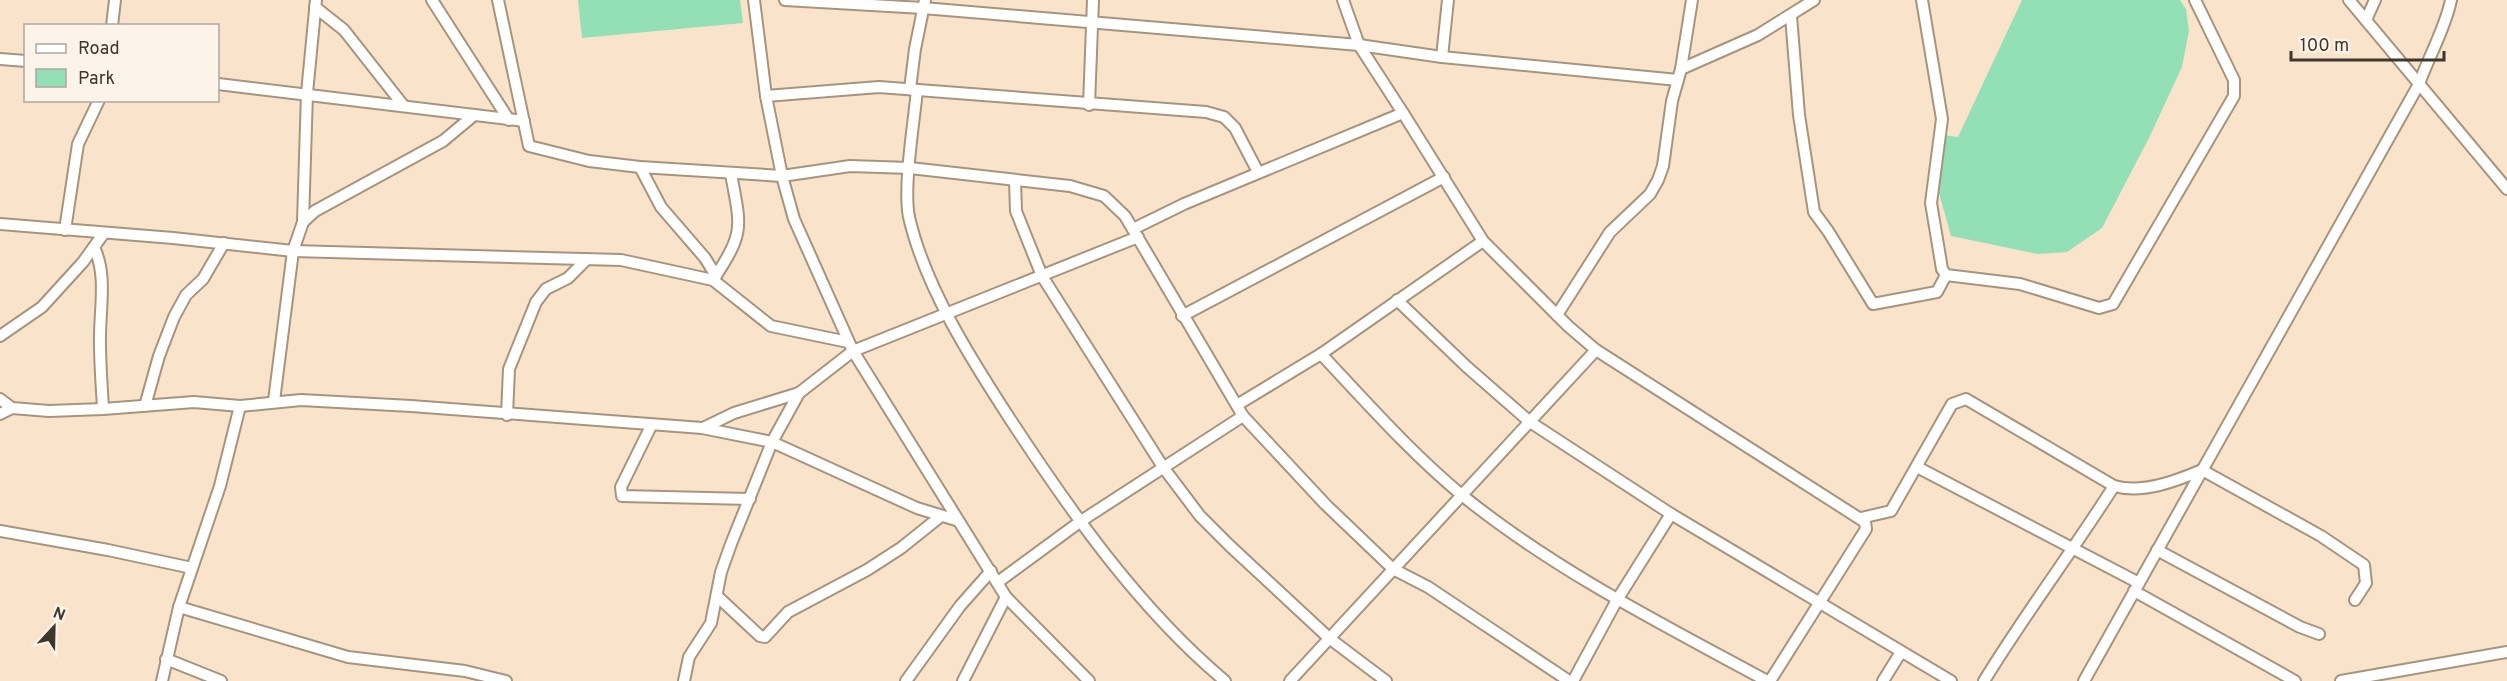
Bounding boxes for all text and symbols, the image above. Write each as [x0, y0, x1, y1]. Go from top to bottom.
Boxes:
legend [24, 24, 219, 102]
scale bar [2291, 24, 2444, 62]
text: 100 m [2300, 35, 2349, 58]
text: Road [78, 38, 120, 61]
text: Park [78, 68, 115, 91]
north arrow [24, 597, 84, 657]
text: N [50, 604, 68, 626]

